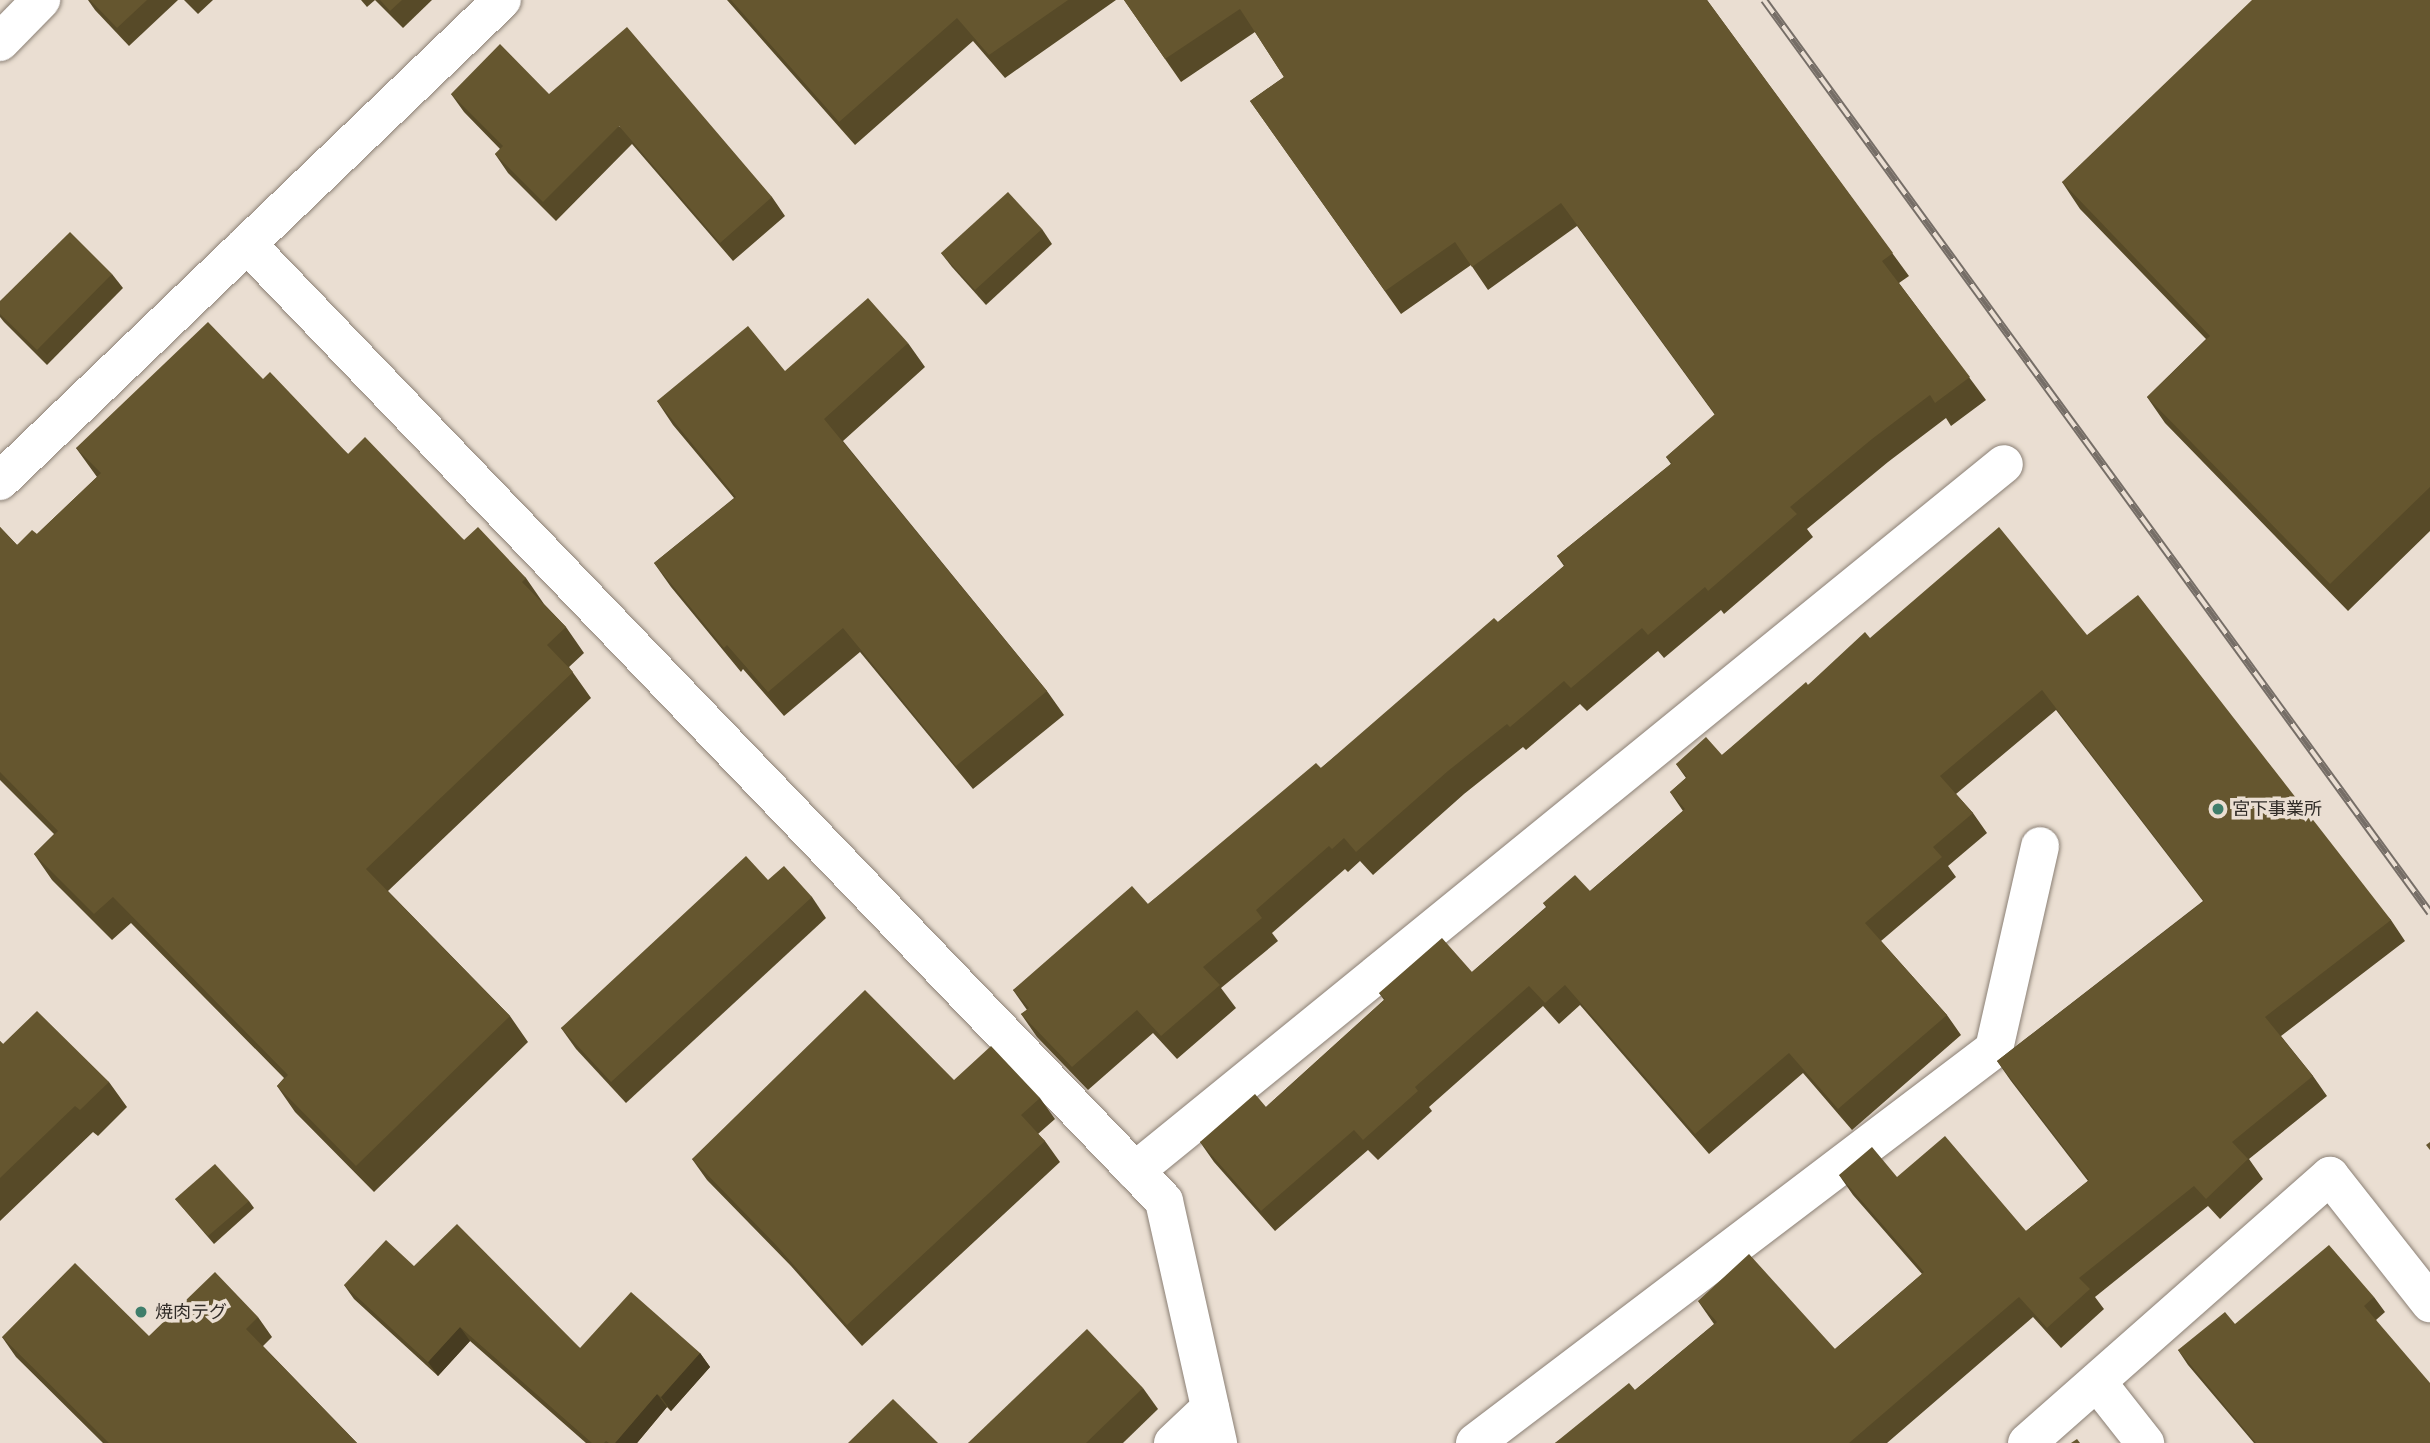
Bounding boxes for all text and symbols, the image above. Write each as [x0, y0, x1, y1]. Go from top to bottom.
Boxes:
place label: 宮下事業所 [2232, 798, 2322, 820]
marker: 宮下事業所 [2210, 801, 2226, 817]
place label: 焼肉テグ [155, 1301, 227, 1323]
marker: 焼肉テグ [133, 1304, 149, 1320]

